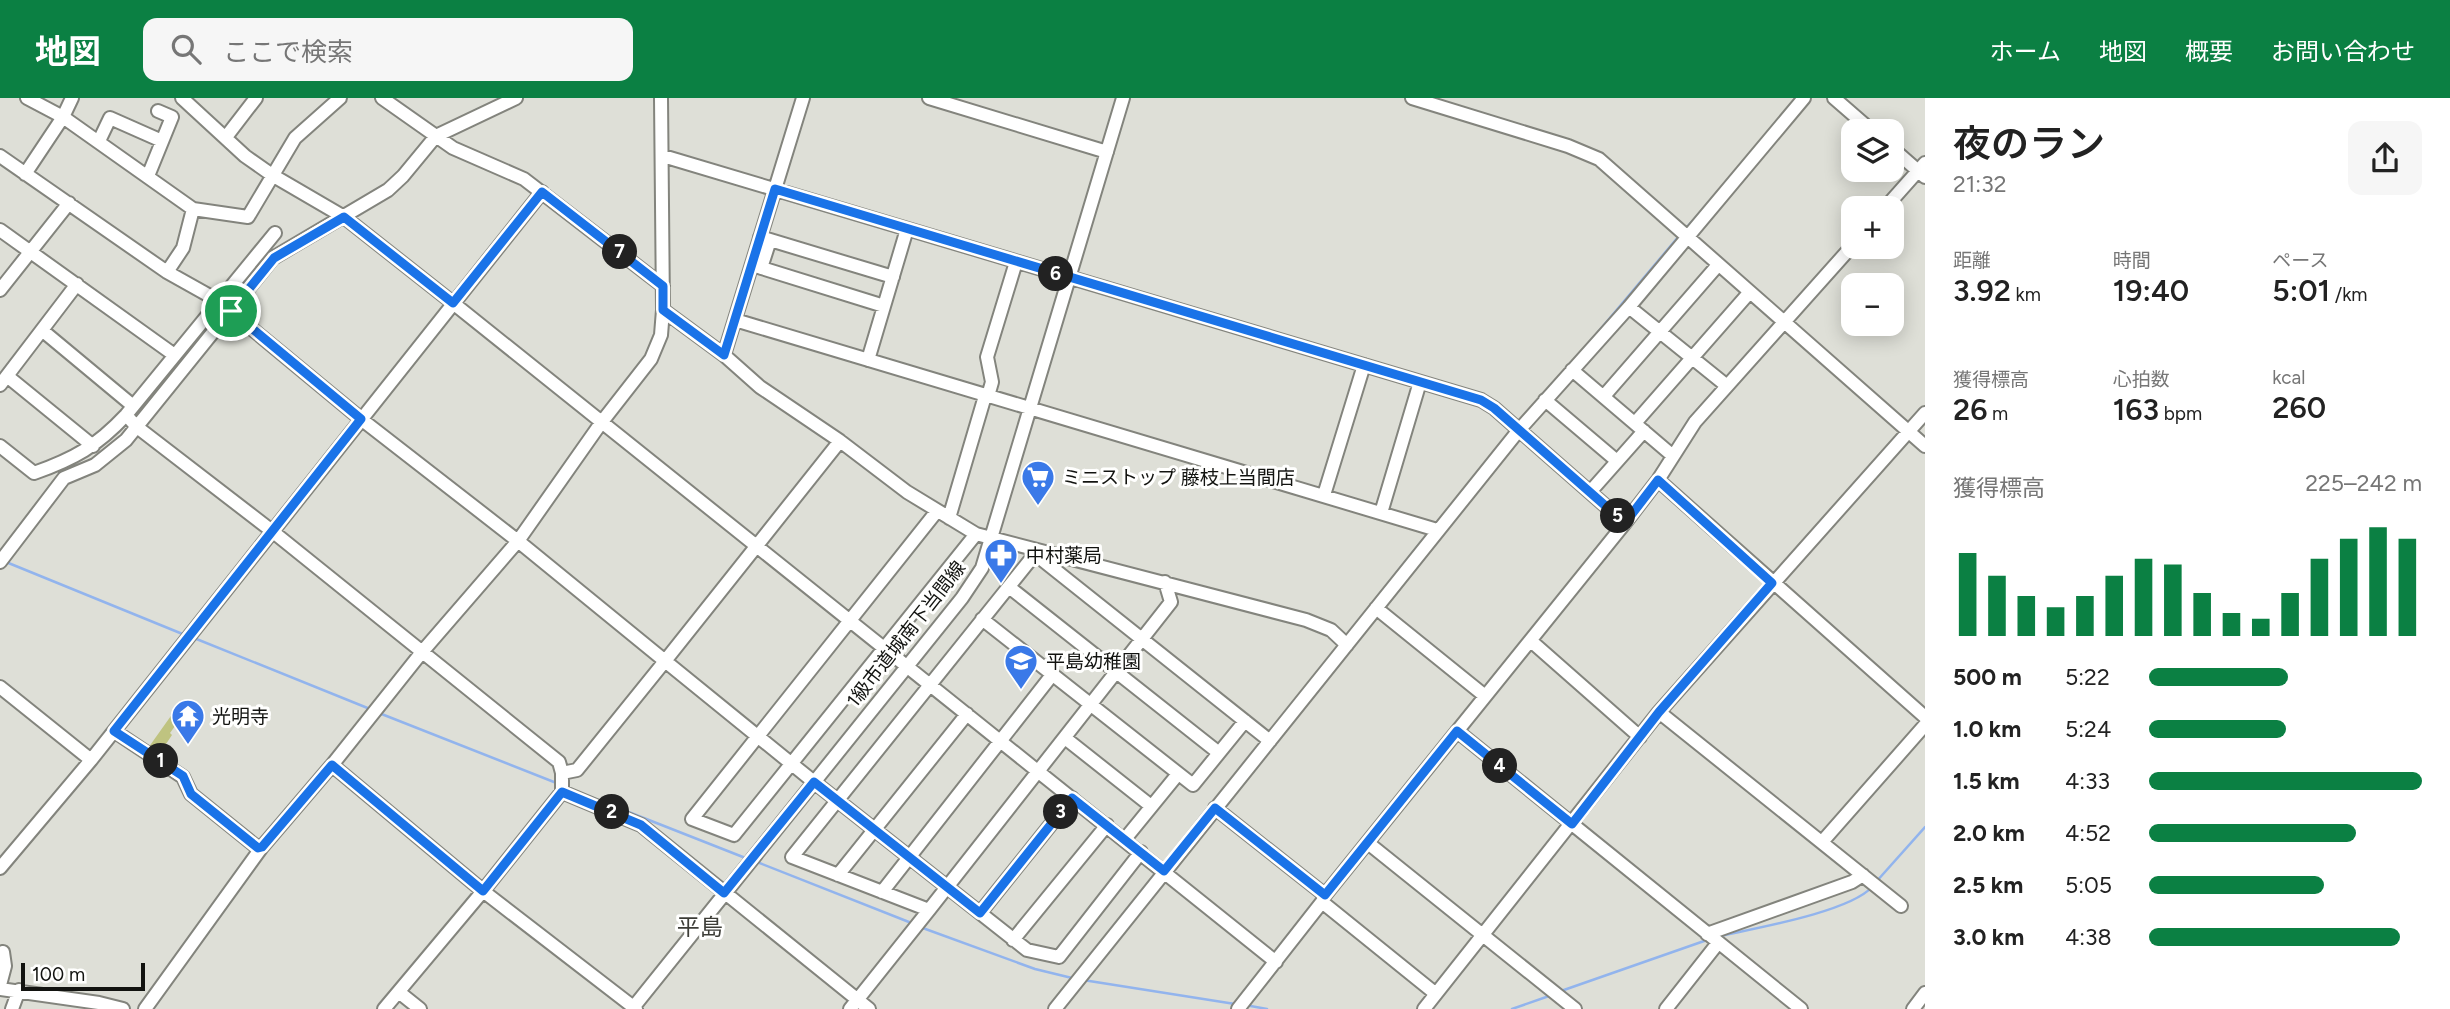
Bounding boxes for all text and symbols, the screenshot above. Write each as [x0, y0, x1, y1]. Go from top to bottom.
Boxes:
search box [143, 18, 633, 81]
icon: search [167, 30, 205, 68]
text: 地図 [35, 32, 101, 71]
text: ここで検索 [223, 36, 353, 68]
text: ホーム [1990, 37, 2061, 66]
text: 地図 [2099, 37, 2147, 66]
text: 概要 [2185, 37, 2233, 66]
text: お問い合わせ [2271, 37, 2415, 66]
map controls [1841, 119, 1904, 336]
button: layers [1841, 119, 1904, 182]
text: 夜のラン [1953, 121, 2105, 167]
button: share [2348, 121, 2422, 195]
text: 21:32 [1953, 170, 2007, 198]
button: + [1841, 196, 1904, 259]
pin: 7 [602, 234, 638, 270]
text: 7 [614, 240, 625, 263]
text: 距離 [1953, 249, 1991, 272]
text: 時間 [2113, 249, 2151, 272]
text: ペース [2272, 249, 2328, 272]
pin: 6 [1038, 256, 1074, 292]
text: 6 [1050, 262, 1061, 285]
text: 3.92 [1953, 272, 2011, 309]
text: 19:40 [2113, 272, 2189, 309]
text: 5:01 [2272, 272, 2330, 309]
button: − [1841, 273, 1904, 336]
pin [201, 281, 261, 341]
text: km [2011, 283, 2041, 306]
text: /km [2330, 283, 2368, 306]
icon: arrive [212, 292, 250, 330]
text: kcal [2272, 366, 2306, 389]
text: 獲得標高 [1953, 368, 2029, 391]
text: 心拍数 [2113, 368, 2170, 391]
text: 260 [2272, 389, 2326, 426]
text: 26 [1953, 391, 1987, 428]
text: 163 [2113, 391, 2159, 428]
text: m [1987, 402, 2008, 425]
text: bpm [2159, 402, 2202, 425]
supermarket icon: ミニストップ 藤枝上当間店 [1019, 458, 1057, 507]
place label: ミニストップ 藤枝上当間店 [1062, 466, 1295, 489]
text: 225–242 m [2305, 469, 2422, 497]
text: 獲得標高 [1953, 474, 2045, 502]
pin: 5 [1600, 498, 1636, 534]
text: 5 [1612, 504, 1623, 527]
pharmacy icon: 中村薬局 [982, 536, 1020, 585]
place label: 中村薬局 [1026, 544, 1102, 567]
street label: 1級市道城南下当間線 [842, 556, 970, 712]
school or university icon: 平島幼稚園 [1002, 642, 1040, 691]
place label: 平島幼稚園 [1046, 650, 1141, 673]
text: 500 m [1953, 663, 2022, 691]
text: 5:22 [2065, 663, 2110, 691]
temple icon: 光明寺 [169, 697, 207, 746]
place label: 光明寺 [212, 705, 269, 728]
text: 1.0 km [1953, 715, 2021, 743]
text: 5:24 [2065, 715, 2111, 743]
pin: 1 [144, 744, 178, 778]
pin: 4 [1482, 748, 1518, 784]
text: 1 [156, 749, 165, 772]
text: 4 [1493, 754, 1506, 777]
text: 1.5 km [1953, 767, 2020, 795]
text: 4:33 [2065, 767, 2110, 795]
pin: 2 [594, 794, 630, 830]
pin: 3 [1044, 794, 1078, 830]
text: 2 [606, 800, 617, 823]
text: 3 [1055, 800, 1066, 823]
text: 2.0 km [1953, 819, 2025, 847]
text: 4:52 [2065, 819, 2111, 847]
text: 2.5 km [1953, 871, 2023, 899]
text: 5:05 [2065, 871, 2112, 899]
district label: 平島 [677, 913, 723, 941]
text: 3.0 km [1953, 923, 2024, 951]
text: 4:38 [2065, 923, 2112, 951]
scale bar [21, 960, 145, 992]
text: 100 m [32, 963, 85, 986]

